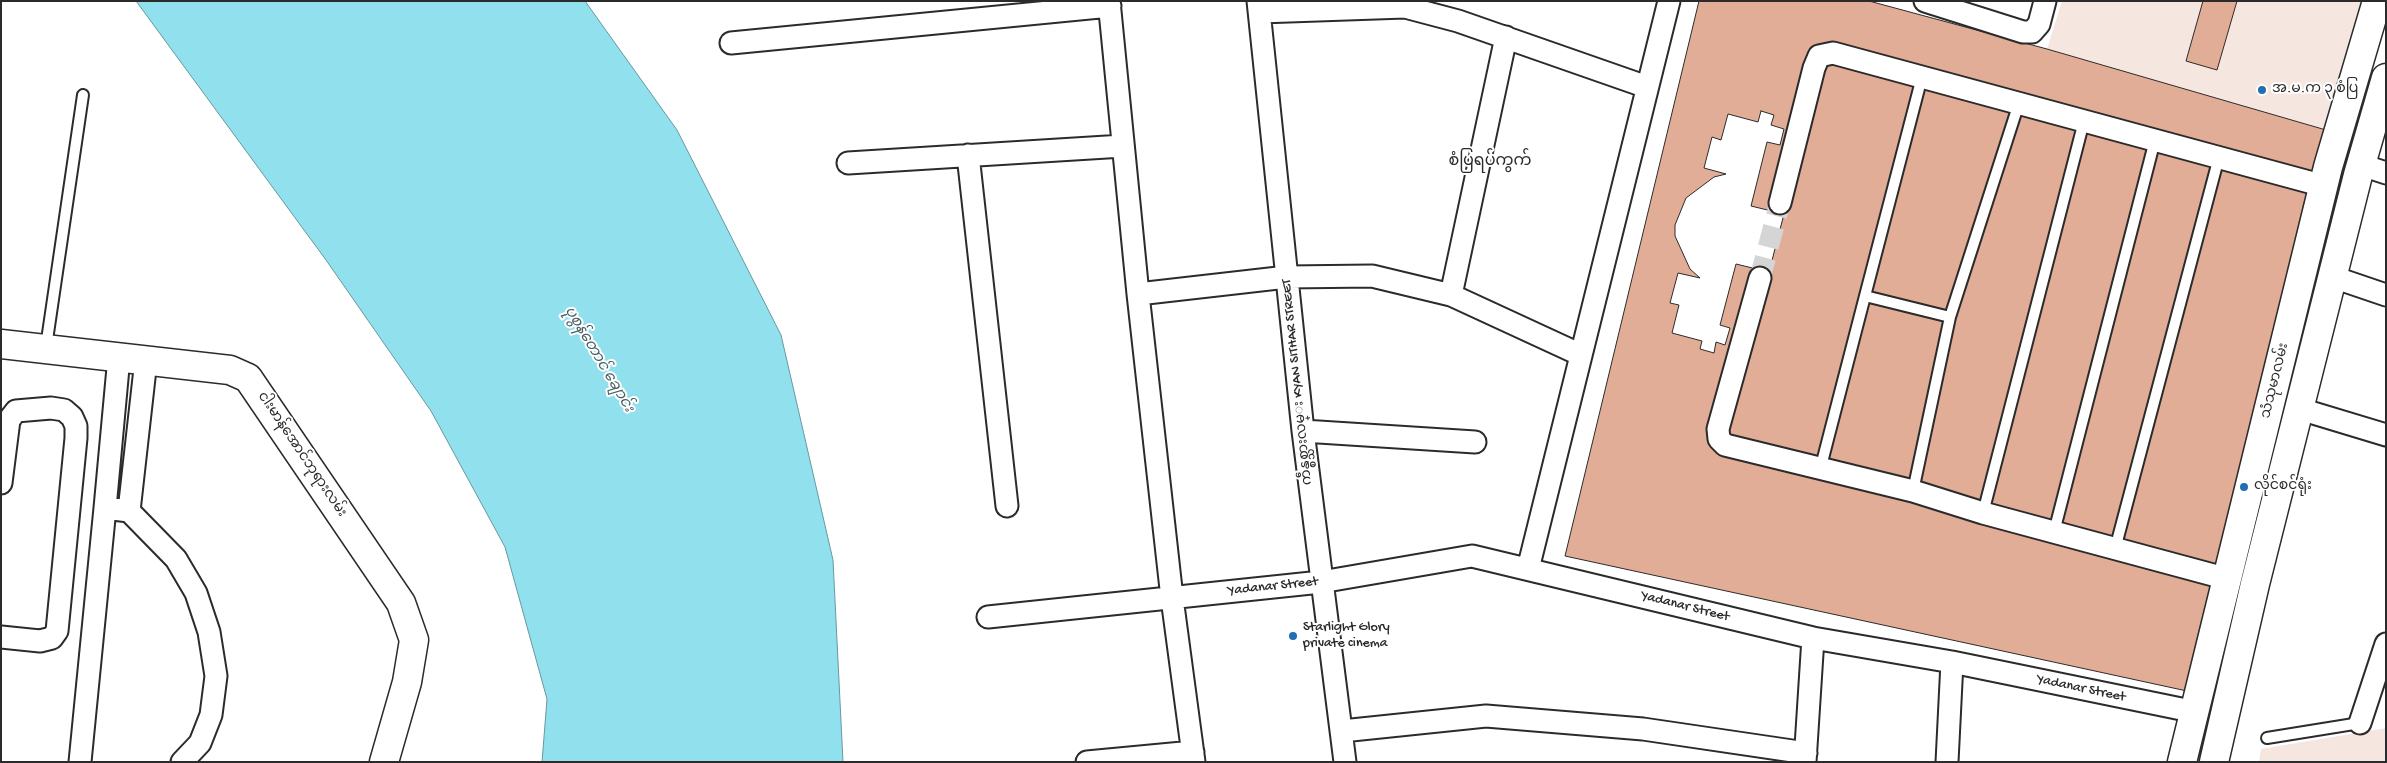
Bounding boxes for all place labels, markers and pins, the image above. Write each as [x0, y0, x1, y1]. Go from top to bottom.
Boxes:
place label: အ.မ.က ၃ စံပြ [2272, 82, 2358, 98]
marker: အ.မ.က ၃ စံပြ [2256, 84, 2268, 96]
place label: လိုင်စင်ရုံး [2254, 479, 2312, 495]
marker: လိုင်စင်ရုံး [2238, 481, 2250, 493]
place label: Starlight Glory private cinema [1303, 620, 1390, 652]
marker: Starlight Glory private cinema [1287, 630, 1299, 642]

